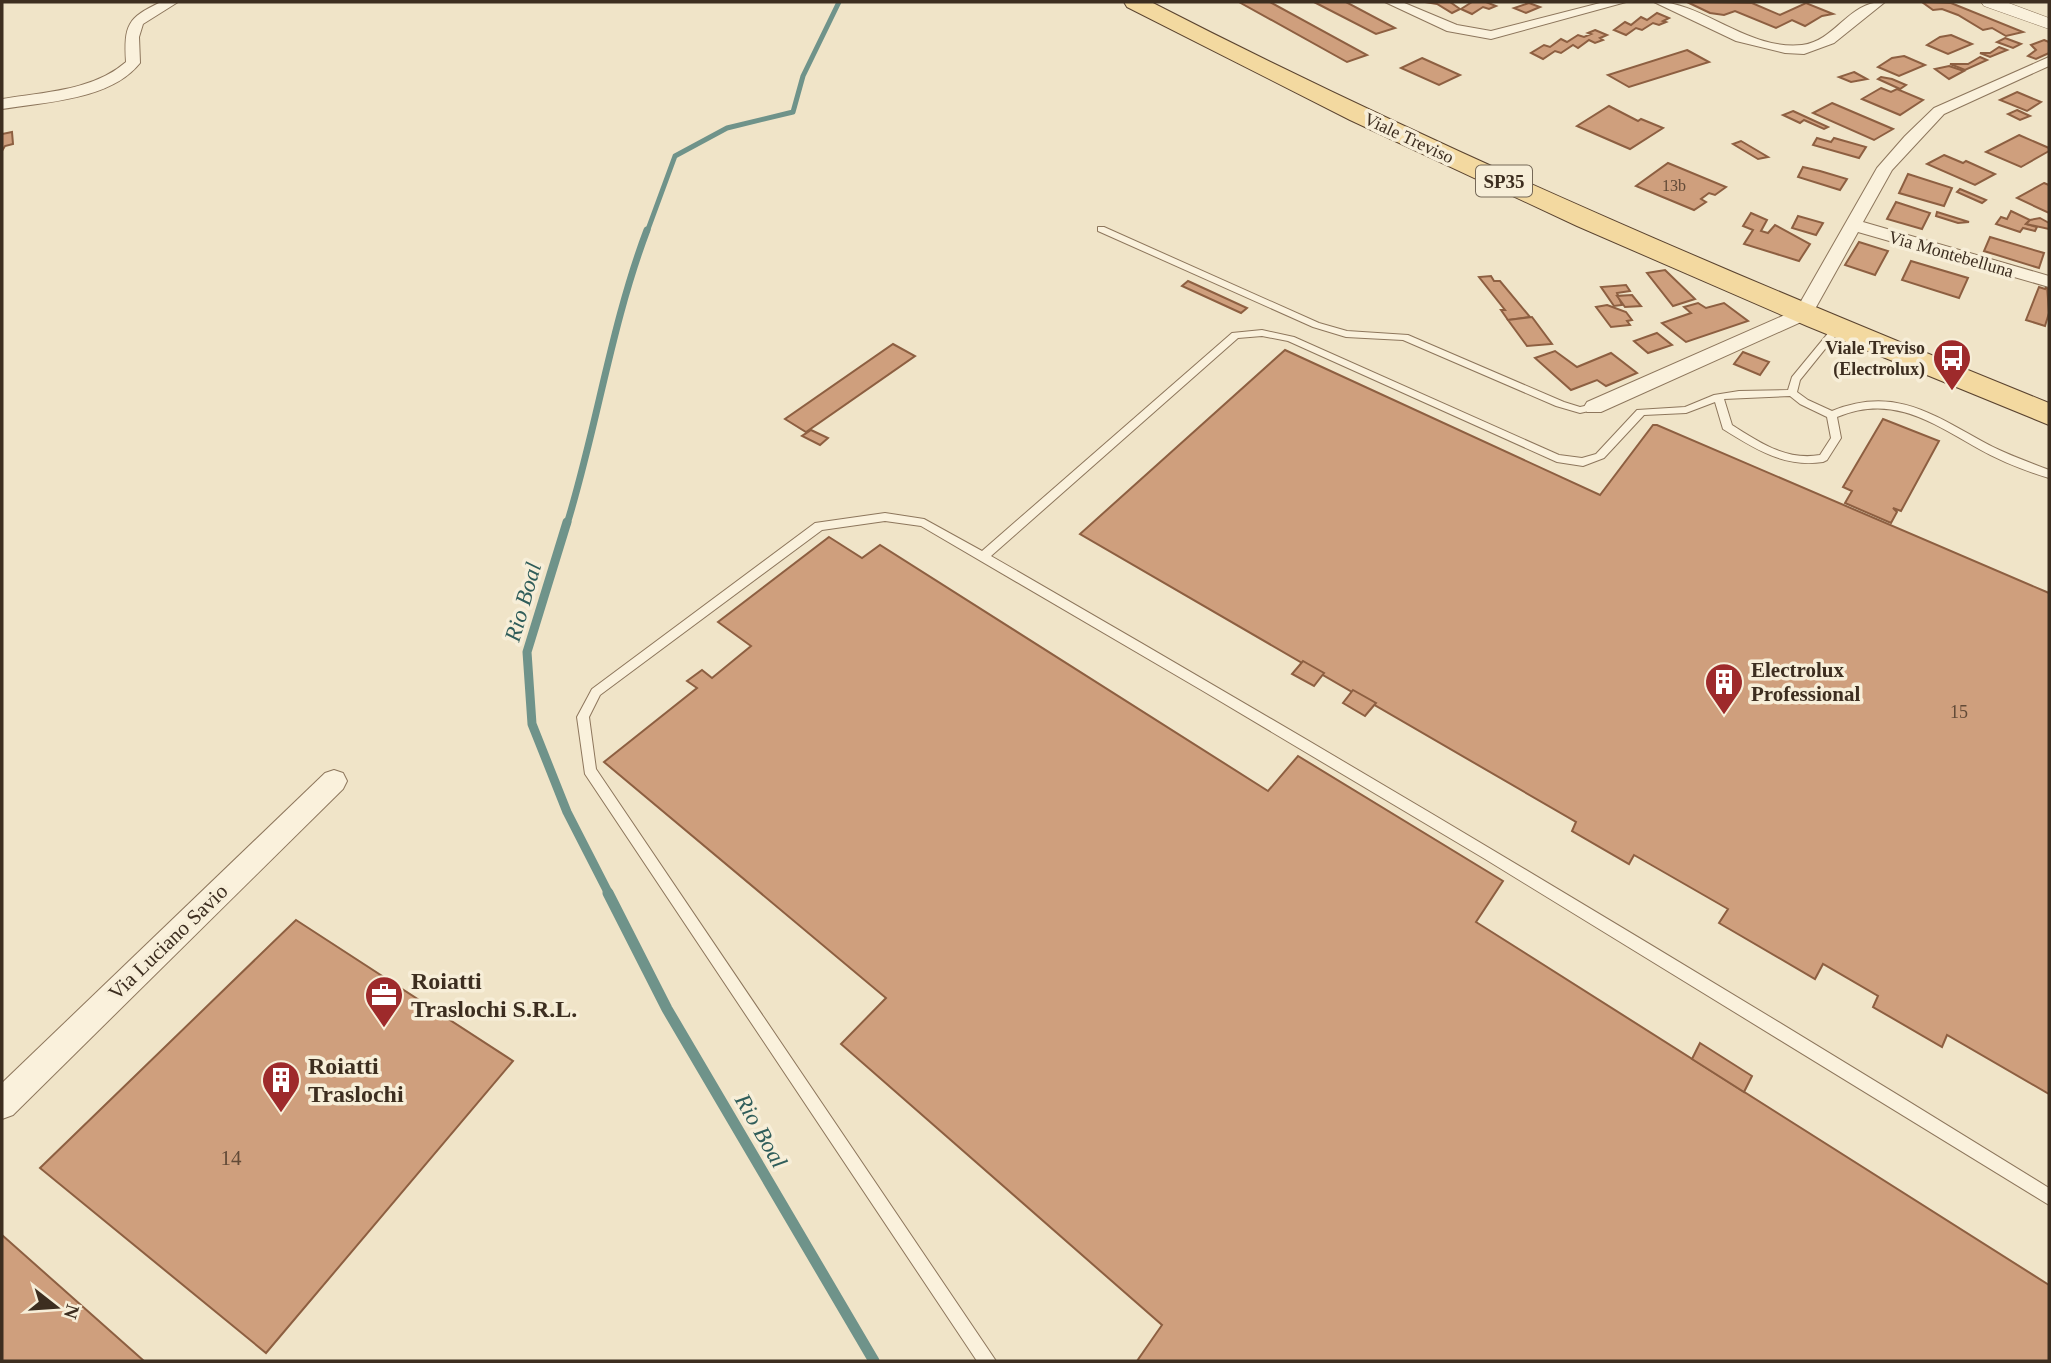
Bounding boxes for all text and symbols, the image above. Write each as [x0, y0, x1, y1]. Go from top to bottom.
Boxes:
street label: Viale Treviso [1361, 109, 1457, 167]
road number: SP35 [1476, 166, 1532, 196]
house number: 13b [1662, 177, 1686, 194]
street label: Via Montebelluna [1886, 227, 2016, 281]
bus stop icon: Viale Treviso (Electrolux) [1931, 337, 1973, 392]
place label: Viale Treviso (Electrolux) [1825, 338, 1925, 380]
water label: Rio Boal [500, 560, 546, 645]
place label: Electrolux Professional [1751, 658, 1860, 706]
building icon: Electrolux Professional [1703, 661, 1745, 716]
house number: 15 [1950, 702, 1968, 722]
street label: Via Luciano Savio [103, 879, 233, 1005]
place label: Roiatti Traslochi S.R.L. [411, 968, 577, 1022]
office icon: Roiatti Traslochi S.R.L. [363, 974, 405, 1029]
place label: Roiatti Traslochi [308, 1053, 404, 1107]
building icon: Roiatti Traslochi [260, 1059, 302, 1114]
water label: Rio Boal [729, 1089, 792, 1172]
house number: 14 [221, 1146, 242, 1170]
north arrow [21, 1272, 91, 1342]
text: N [60, 1302, 84, 1322]

